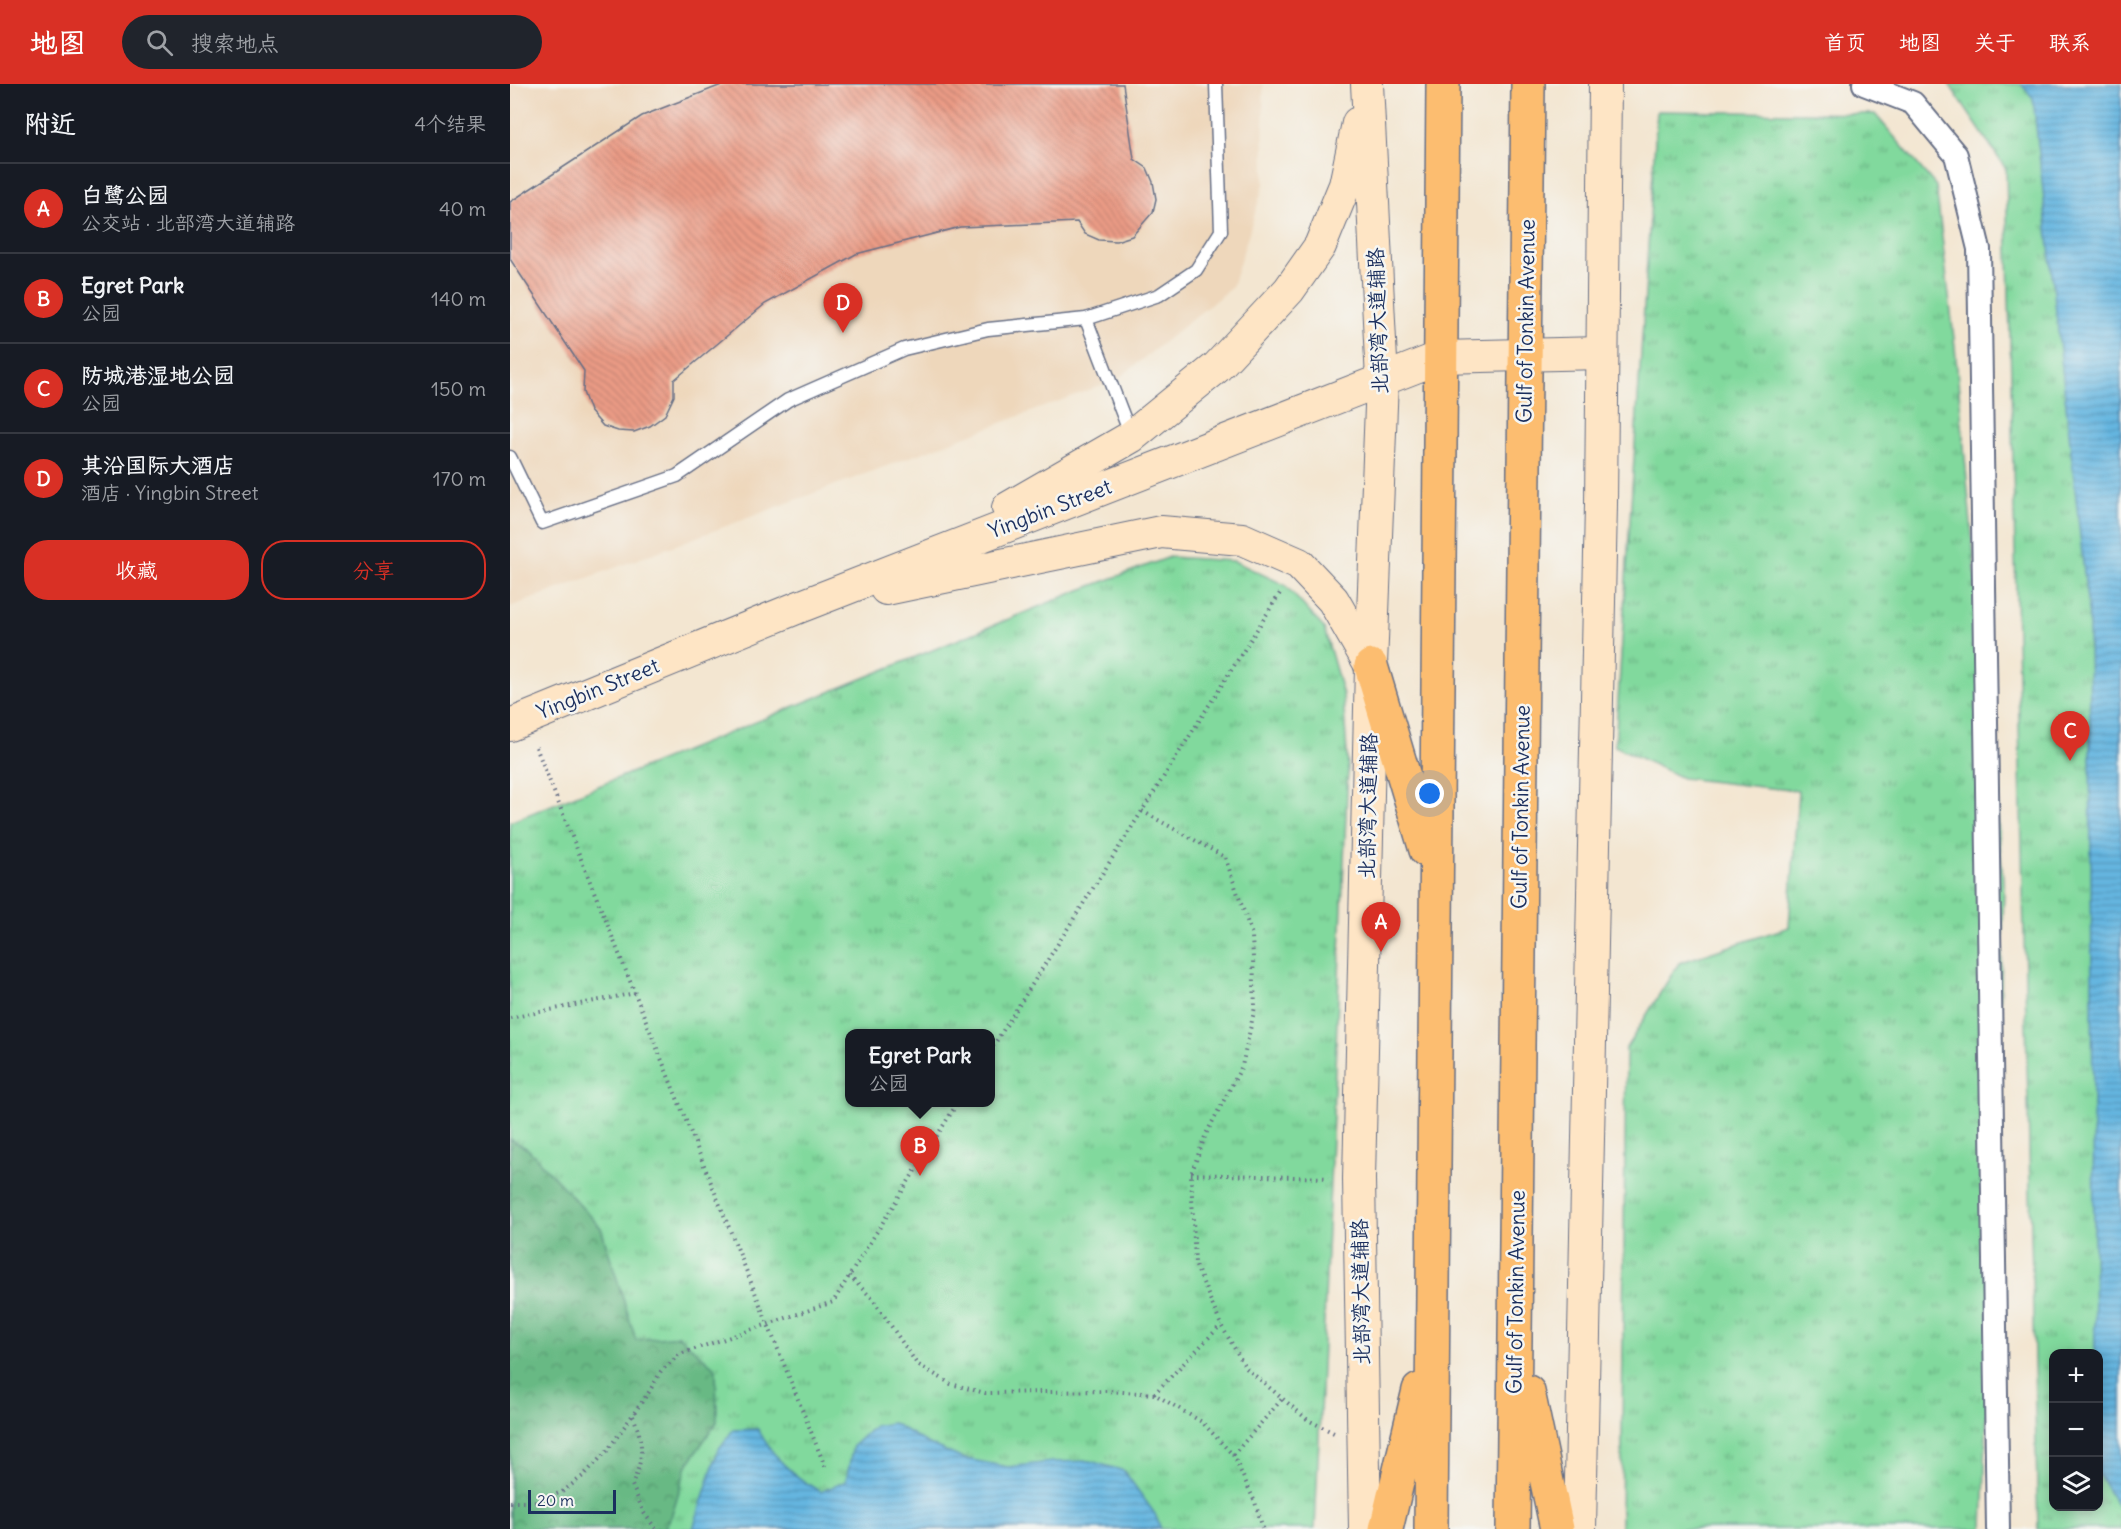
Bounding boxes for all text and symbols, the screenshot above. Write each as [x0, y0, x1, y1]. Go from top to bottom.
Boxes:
search box [122, 15, 542, 69]
text: 地图 [30, 25, 86, 61]
icon: search [143, 26, 176, 59]
text: 搜索地点 [191, 29, 279, 57]
text: 首页 [1824, 29, 1866, 56]
text: 地图 [1899, 29, 1941, 56]
text: 关于 [1974, 29, 2016, 56]
text: 联系 [2049, 29, 2091, 56]
text: 附近 [24, 107, 76, 140]
text: 4个结果 [414, 111, 486, 136]
text: 白鹭公园 [81, 181, 169, 209]
text: A [37, 196, 50, 221]
text: 40 m [439, 196, 486, 221]
text: 公交站 · 北部湾大道辅路 [81, 210, 295, 235]
street label: Gulf of Tonkin Avenue [1510, 219, 1541, 423]
street label: 北部湾大道辅路 [1361, 247, 1394, 395]
text: Egret Park [81, 271, 184, 299]
pin: D [824, 284, 862, 333]
text: B [37, 286, 50, 311]
text: 140 m [431, 286, 486, 311]
text: 公园 [81, 300, 121, 325]
text: 防城港湿地公园 [81, 361, 235, 389]
text: C [37, 376, 50, 401]
text: 150 m [431, 376, 486, 401]
text: 公园 [81, 390, 121, 415]
text: 其沿国际大酒店 [81, 451, 235, 479]
text: D [36, 466, 51, 491]
text: 170 m [433, 466, 486, 491]
street label: Yingbin Street [984, 473, 1115, 544]
text: 酒店 · Yingbin Street [81, 480, 259, 505]
button: 收藏 [24, 540, 249, 600]
button: 分享 [261, 540, 486, 600]
street label: Yingbin Street [533, 652, 663, 725]
street label: Gulf of Tonkin Avenue [1505, 705, 1536, 909]
pin: C [2050, 712, 2090, 761]
street label: 北部湾大道辅路 [1353, 732, 1382, 880]
your location [1415, 779, 1444, 808]
pin: A [1362, 902, 1400, 952]
popup [845, 1029, 995, 1107]
text: Egret Park [868, 1041, 972, 1069]
text: 公园 [868, 1070, 908, 1095]
pin: B [900, 1126, 940, 1176]
street label: Gulf of Tonkin Avenue [1500, 1190, 1531, 1394]
street label: 北部湾大道辅路 [1346, 1218, 1375, 1366]
map controls [2049, 1349, 2103, 1511]
button: + [2049, 1349, 2103, 1403]
button: − [2049, 1403, 2103, 1457]
button: layers [2049, 1457, 2103, 1511]
scale bar [528, 1487, 616, 1514]
text: 20 m [537, 1490, 574, 1510]

